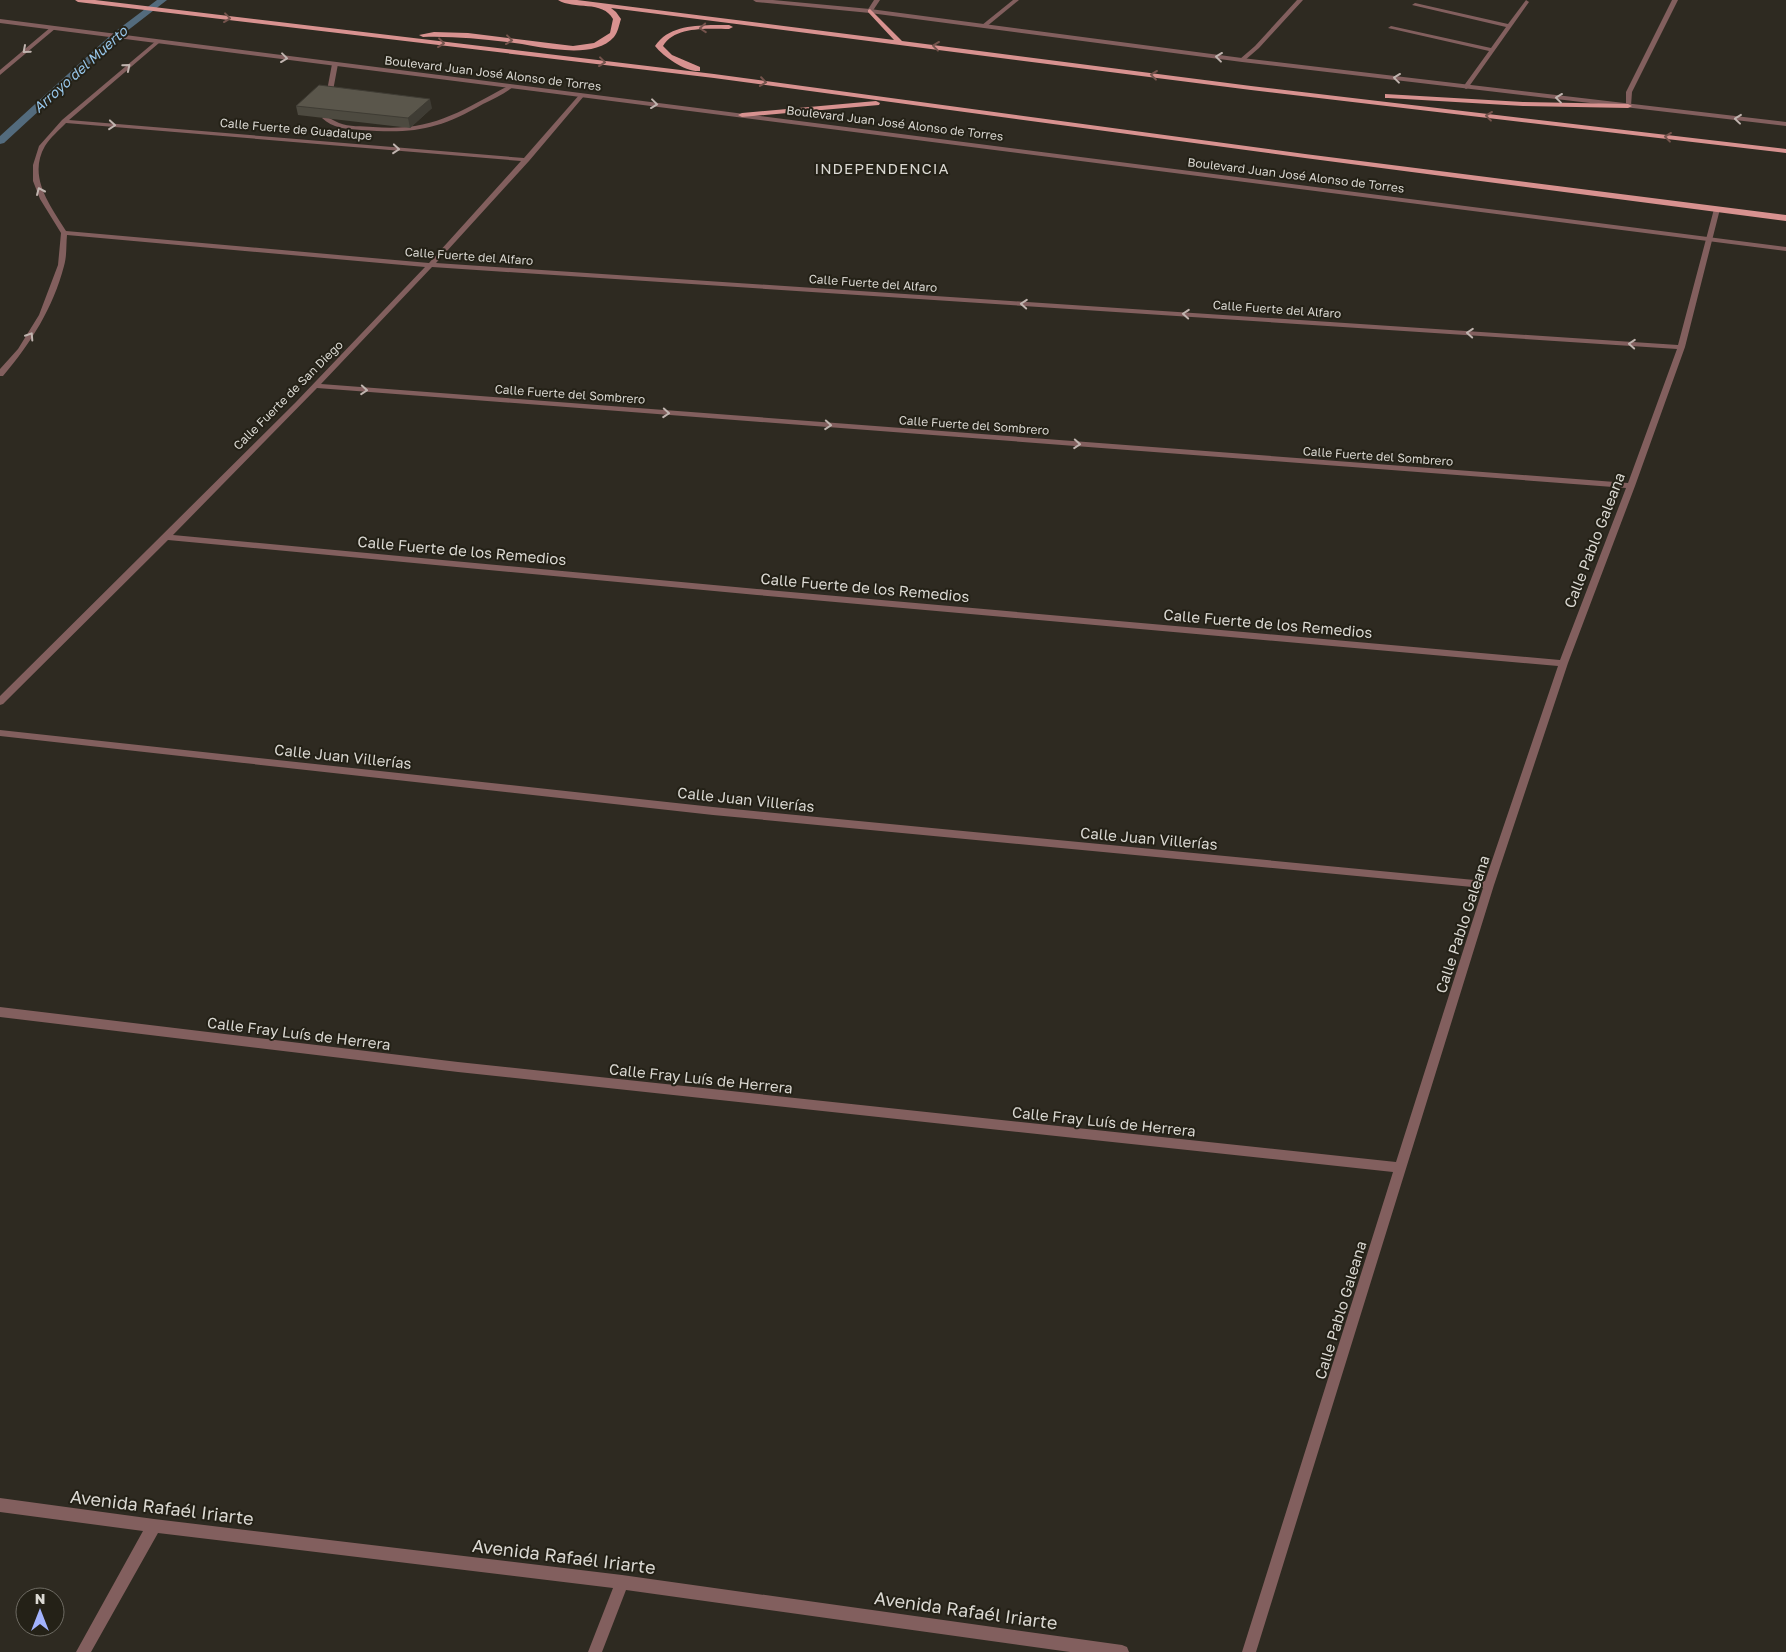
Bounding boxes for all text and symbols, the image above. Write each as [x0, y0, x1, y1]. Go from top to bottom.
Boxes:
one-way arrow [224, 12, 232, 23]
water label: Arroyo del Muerto [29, 21, 132, 116]
one-way arrow [699, 23, 707, 34]
one-way arrow [506, 34, 514, 45]
one-way arrow [437, 37, 445, 48]
one-way arrow [932, 42, 941, 52]
one-way arrow [23, 45, 32, 54]
one-way arrow [280, 52, 289, 62]
street label: Boulevard Juan José Alonso de Torres [384, 52, 602, 94]
one-way arrow [1214, 52, 1222, 63]
one-way arrow [598, 56, 606, 67]
one-way arrow [121, 65, 130, 73]
one-way arrow [1150, 70, 1158, 81]
one-way arrow [1393, 73, 1401, 84]
one-way arrow [759, 77, 768, 87]
one-way arrow [1555, 93, 1563, 104]
one-way arrow [650, 98, 658, 109]
street label: Boulevard Juan José Alonso de Torres [786, 102, 1004, 144]
one-way arrow [1485, 111, 1493, 122]
one-way arrow [1733, 114, 1741, 125]
street label: Calle Fuerte de Guadalupe [219, 115, 373, 143]
one-way arrow [109, 119, 117, 130]
one-way arrow [1664, 132, 1672, 143]
one-way arrow [393, 143, 401, 154]
street label: Boulevard Juan José Alonso de Torres [1187, 154, 1405, 196]
district label: INDEPENDENCIA [814, 159, 950, 177]
one-way arrow [35, 187, 46, 196]
street label: Calle Fuerte del Alfaro [404, 244, 534, 268]
street label: Calle Fuerte del Alfaro [808, 271, 938, 295]
street label: Calle Fuerte del Alfaro [1212, 297, 1342, 321]
one-way arrow [1019, 298, 1027, 309]
one-way arrow [1181, 309, 1189, 320]
one-way arrow [1466, 327, 1474, 338]
one-way arrow [23, 332, 33, 341]
street label: Calle Fuerte de San Diego [230, 337, 346, 453]
one-way arrow [1628, 338, 1636, 349]
street label: Calle Fuerte del Sombrero [494, 381, 646, 407]
one-way arrow [361, 384, 369, 395]
one-way arrow [662, 407, 670, 418]
street label: Calle Fuerte del Sombrero [898, 412, 1050, 438]
one-way arrow [824, 420, 832, 431]
one-way arrow [1074, 439, 1082, 450]
street label: Calle Fuerte del Sombrero [1302, 443, 1454, 469]
street label: Calle Pablo Galeana [1560, 470, 1628, 610]
street label: Calle Fuerte de los Remedios [357, 532, 567, 568]
street label: Calle Fuerte de los Remedios [760, 569, 970, 605]
street label: Calle Fuerte de los Remedios [1163, 605, 1373, 641]
street label: Calle Juan Villerías [273, 740, 413, 772]
street label: Calle Juan Villerías [676, 783, 816, 815]
street label: Calle Juan Villerías [1080, 823, 1219, 853]
street label: Calle Pablo Galeana [1431, 853, 1493, 995]
street label: Calle Fray Luís de Herrera [206, 1013, 392, 1053]
street label: Calle Fray Luís de Herrera [608, 1059, 794, 1097]
street label: Calle Fray Luís de Herrera [1011, 1102, 1197, 1140]
street label: Calle Pablo Galeana [1310, 1239, 1370, 1381]
street label: Avenida Rafaél Iriarte [69, 1485, 255, 1529]
street label: Avenida Rafaél Iriarte [471, 1534, 657, 1578]
street label: Avenida Rafaél Iriarte [873, 1586, 1059, 1634]
north arrow [15, 1587, 65, 1637]
text: N [35, 1590, 45, 1607]

